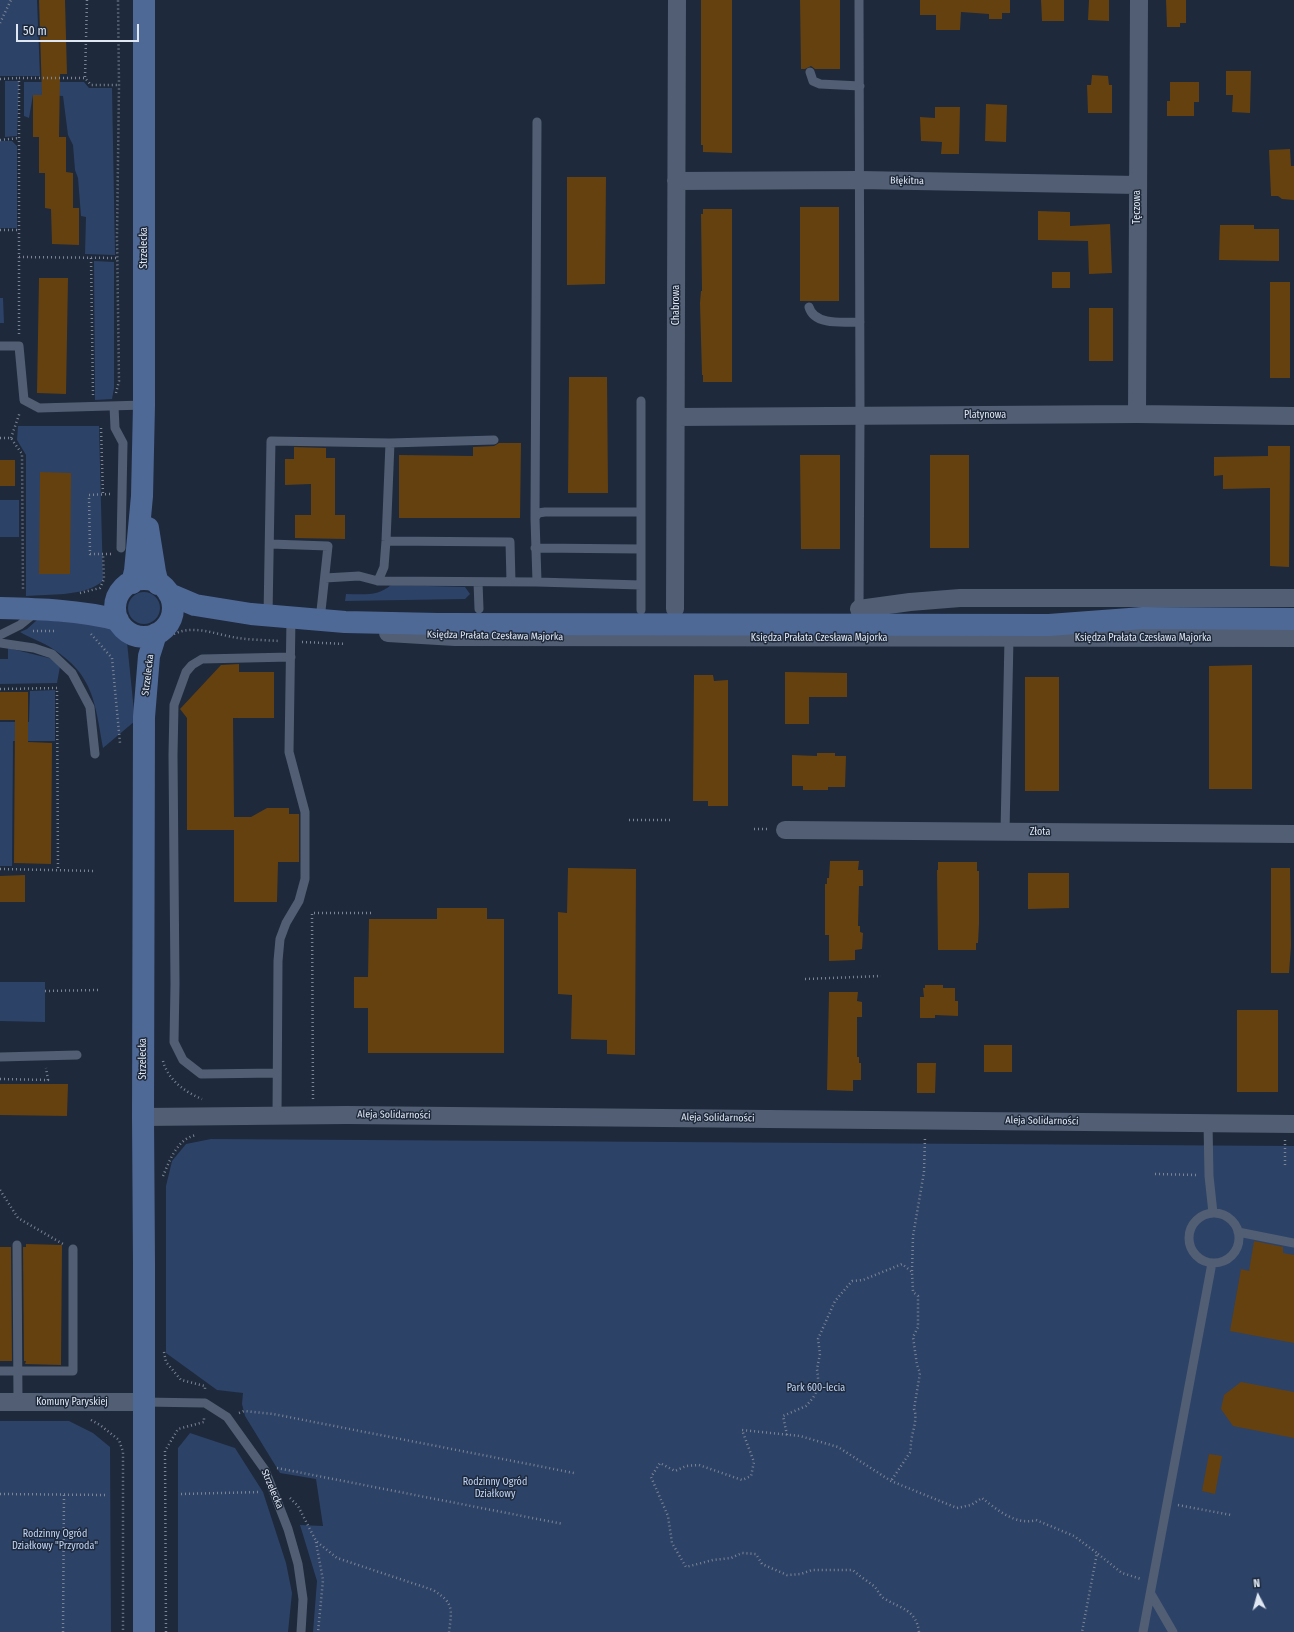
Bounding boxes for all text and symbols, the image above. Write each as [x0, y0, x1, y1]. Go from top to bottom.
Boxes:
scale bar [18, 16, 141, 42]
text: 50 m [23, 24, 47, 38]
street label: Błękitna [890, 175, 924, 187]
street label: Tęczowa [1131, 190, 1143, 224]
street label: Strzelecka [138, 227, 150, 269]
street label: Chabrowa [670, 285, 682, 325]
street label: Platynowa [964, 409, 1006, 421]
street label: Księdza Prałata Czesława Majorka [427, 629, 563, 643]
street label: Księdza Prałata Czesława Majorka [751, 632, 887, 644]
street label: Księdza Prałata Czesława Majorka [1075, 632, 1211, 644]
street label: Strzelecka [140, 654, 156, 696]
street label: Złota [1030, 826, 1050, 838]
street label: Strzelecka [137, 1038, 149, 1080]
street label: Aleja Solidarności [357, 1108, 431, 1122]
street label: Aleja Solidarności [681, 1111, 755, 1125]
street label: Aleja Solidarności [1005, 1114, 1079, 1128]
park label: Park 600-lecia [787, 1382, 845, 1394]
street label: Komuny Paryskiej [36, 1396, 108, 1408]
street label: Strzelecka [258, 1467, 286, 1511]
park label: Rodzinny Ogród Działkowy [463, 1476, 527, 1500]
park label: Rodzinny Ogród Działkowy "Przyroda" [12, 1528, 98, 1552]
north arrow [1238, 1576, 1278, 1616]
text: N [1253, 1577, 1261, 1590]

